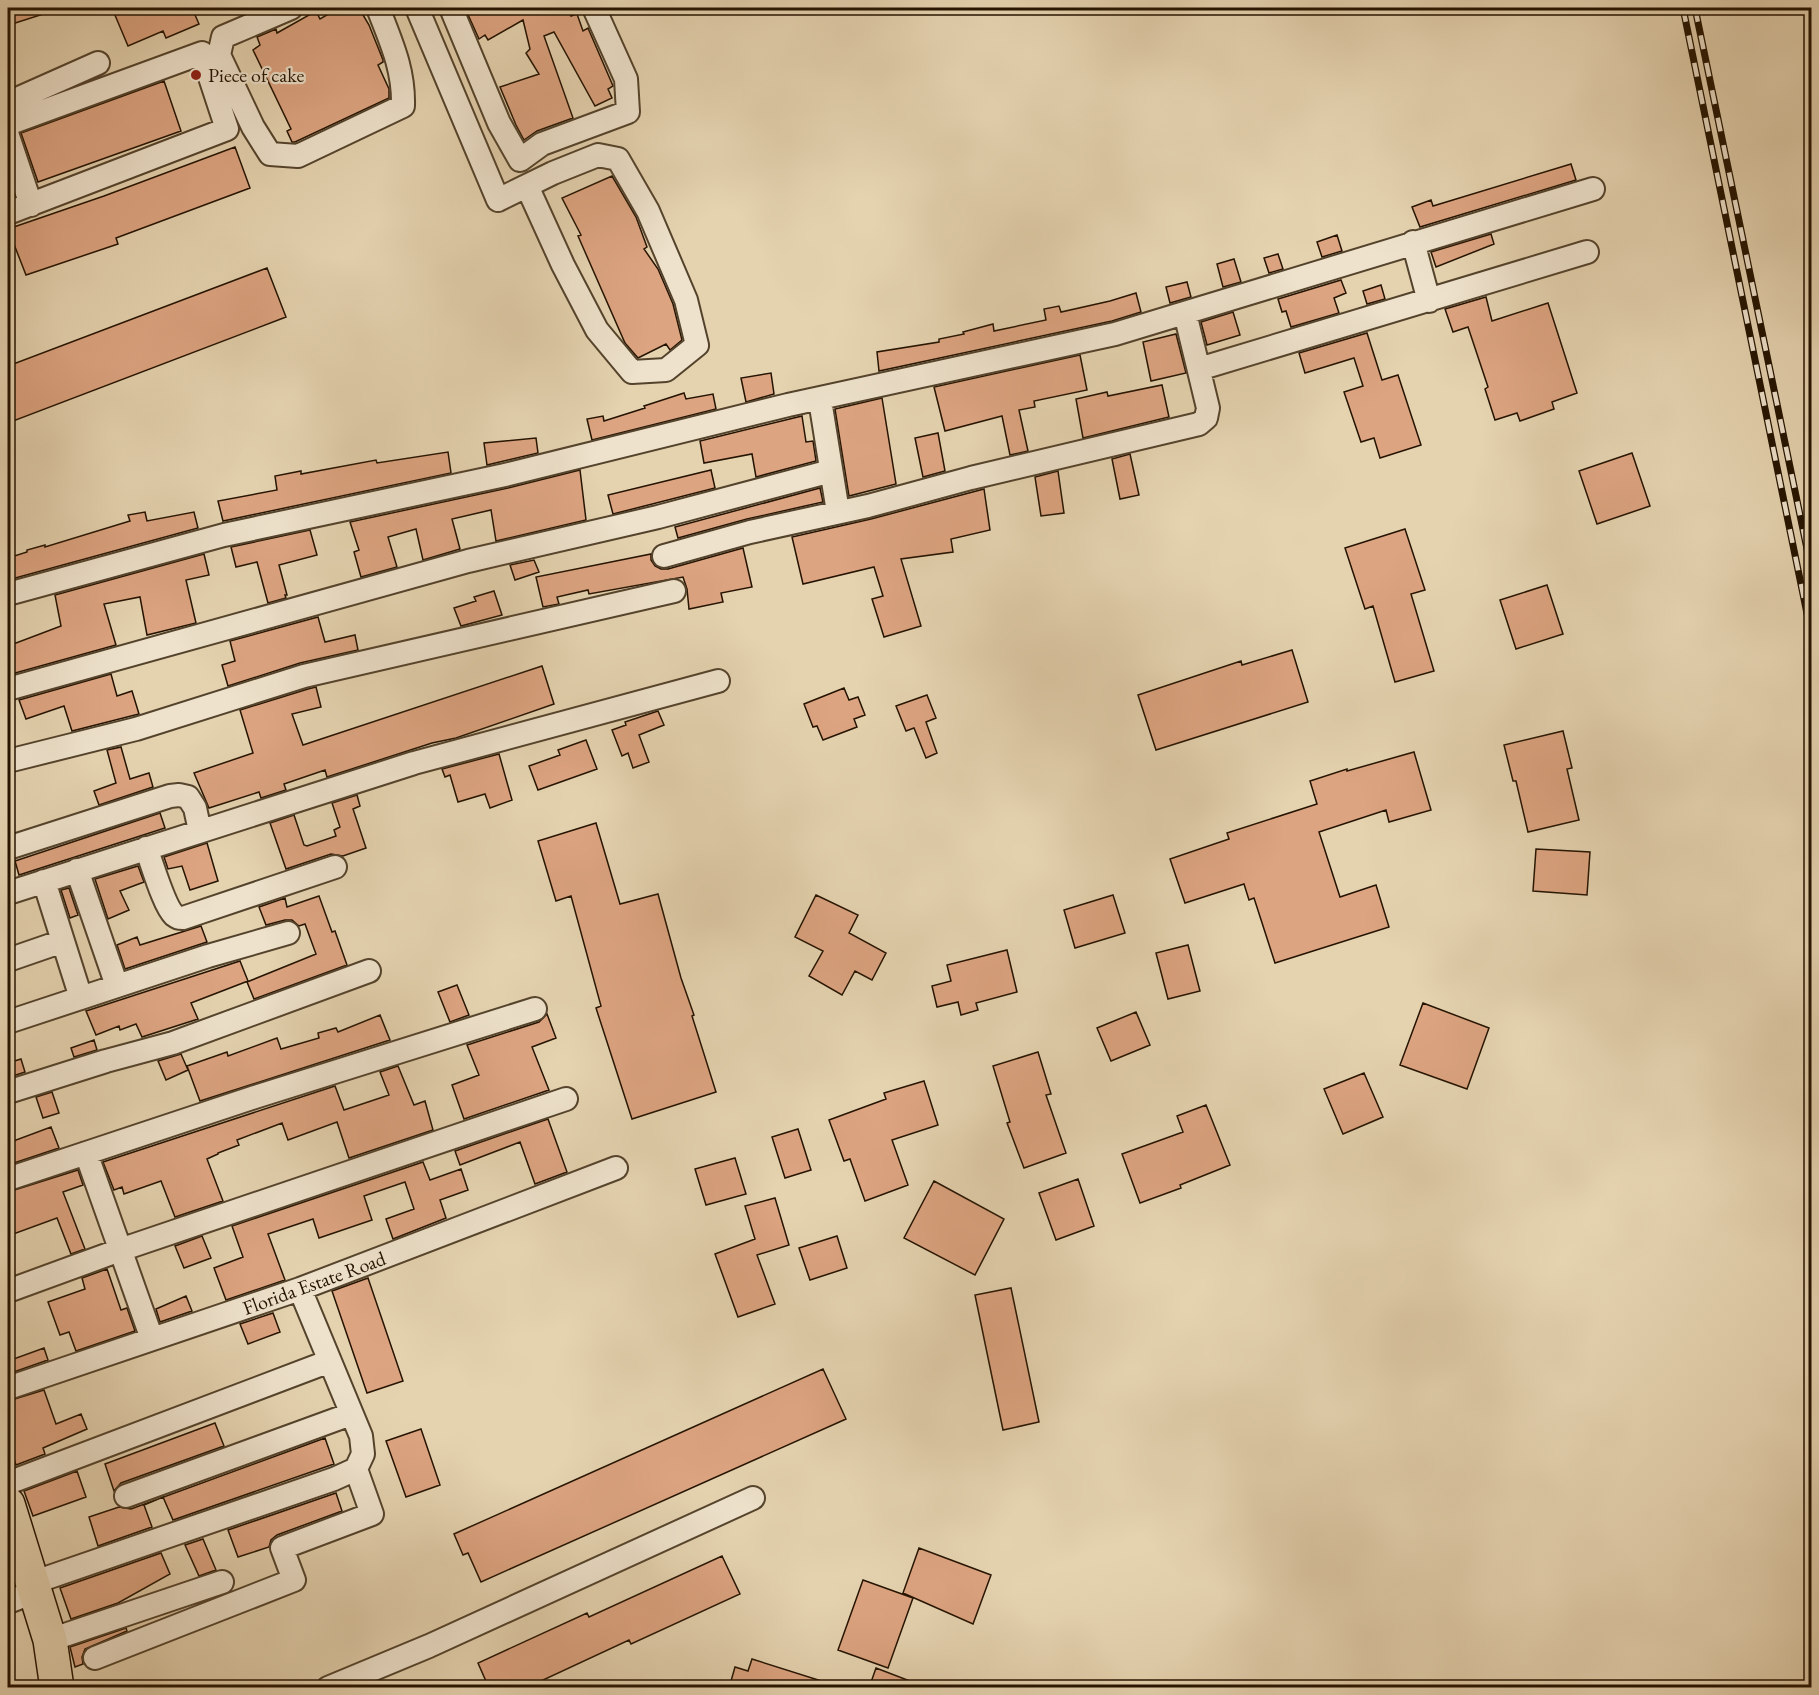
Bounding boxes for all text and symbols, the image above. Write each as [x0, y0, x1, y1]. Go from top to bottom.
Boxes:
place label: Piece of cake [208, 62, 305, 88]
marker: Piece of cake [189, 68, 203, 82]
street label: Florida Estate Road [239, 1245, 390, 1321]

